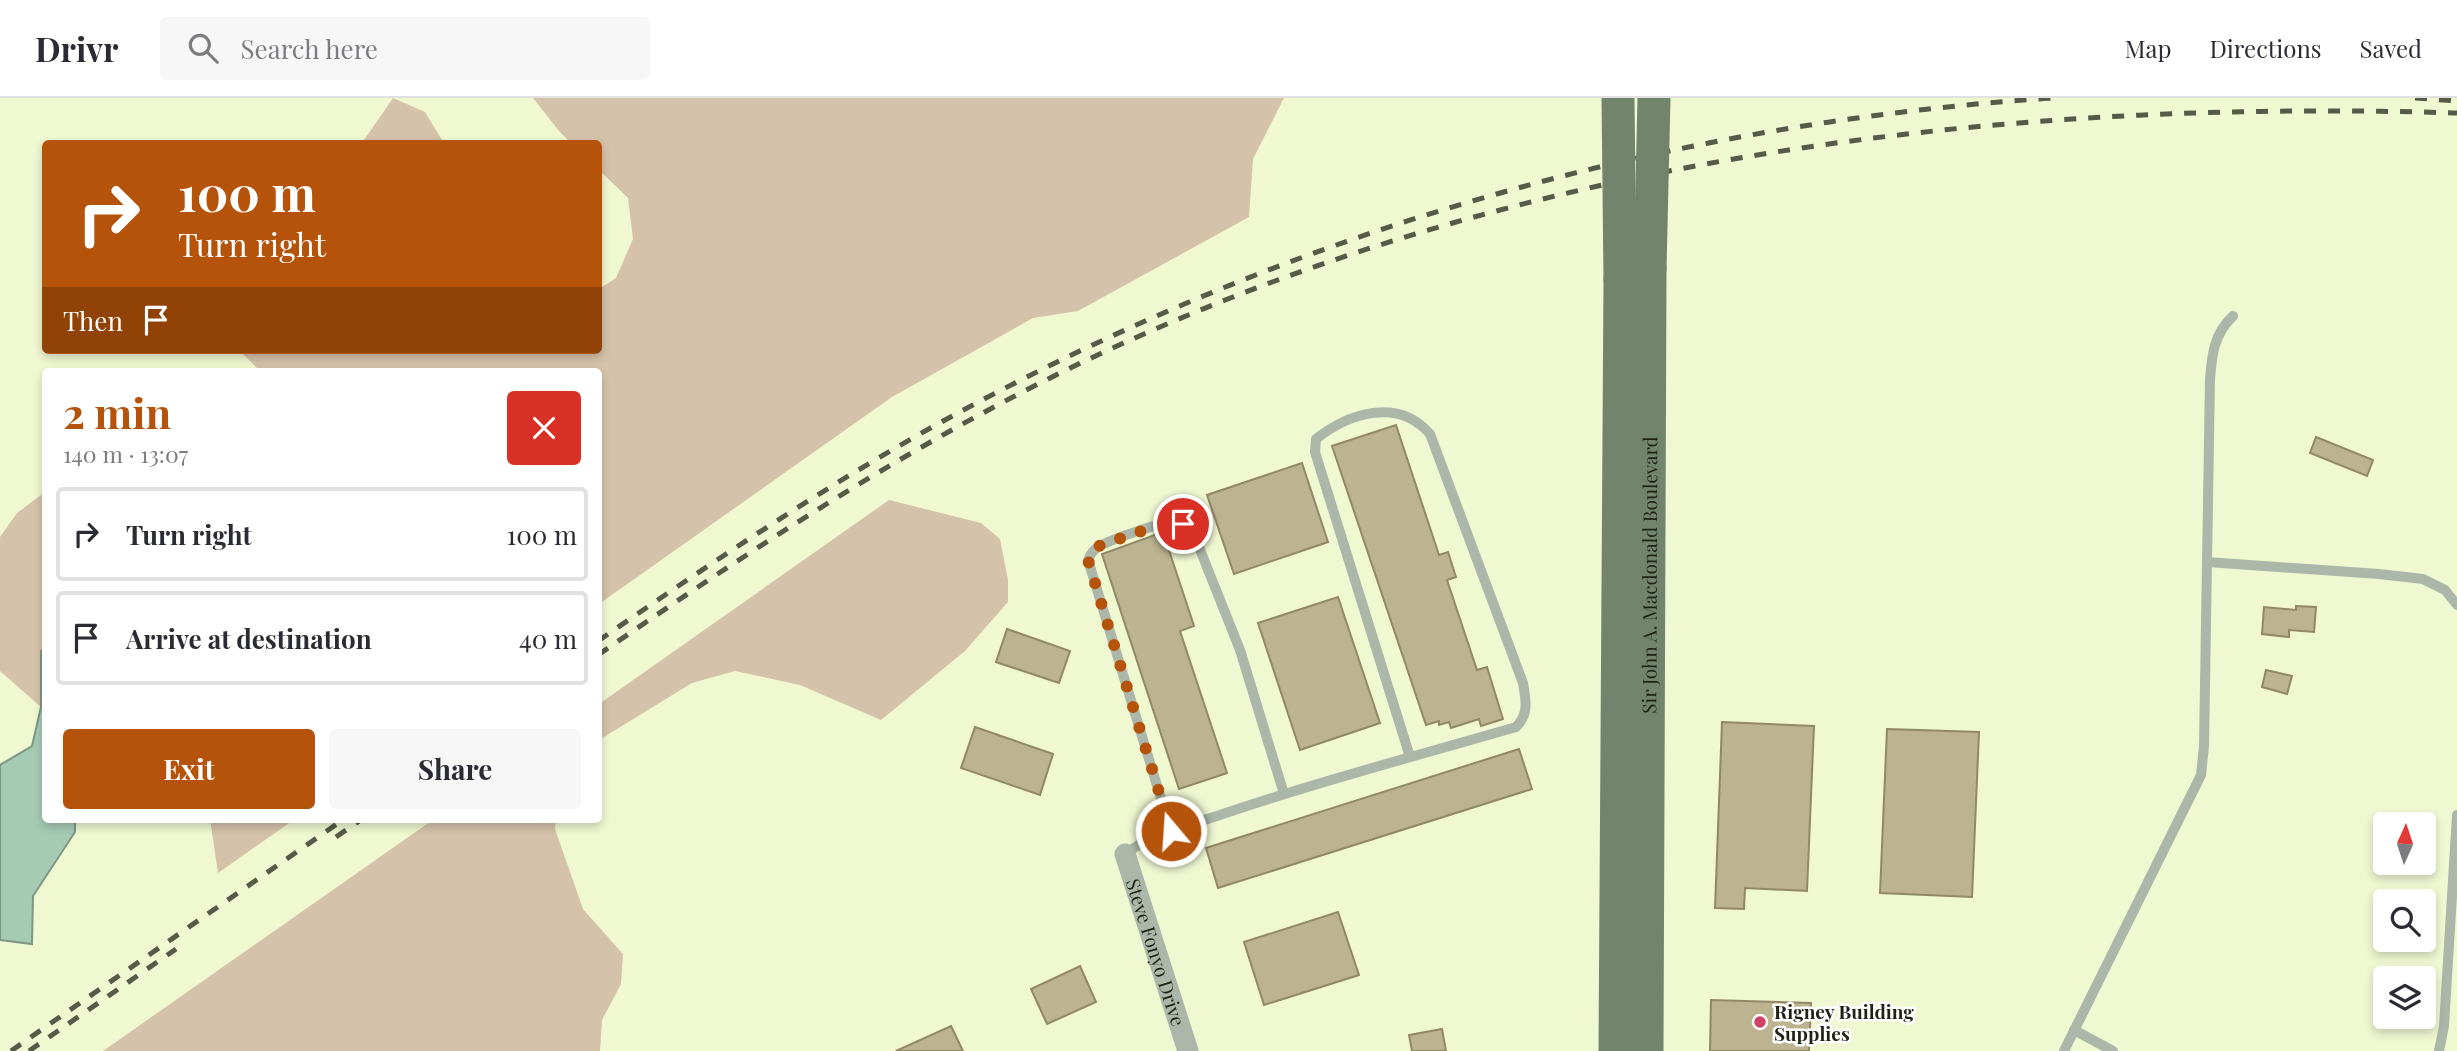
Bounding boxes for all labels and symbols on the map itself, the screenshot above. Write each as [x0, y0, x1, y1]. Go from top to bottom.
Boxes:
street label: Sir John A. Macdonald Boulevard [1635, 436, 1662, 714]
pin [1153, 494, 1213, 554]
position arrow [1134, 794, 1208, 868]
north arrow [2373, 812, 2436, 875]
street label: Steve Fonyo Drive [1121, 875, 1192, 1029]
place label: Rigney Building Supplies [1774, 998, 1914, 1046]
marker: Rigney Building Supplies [1752, 1014, 1768, 1030]

